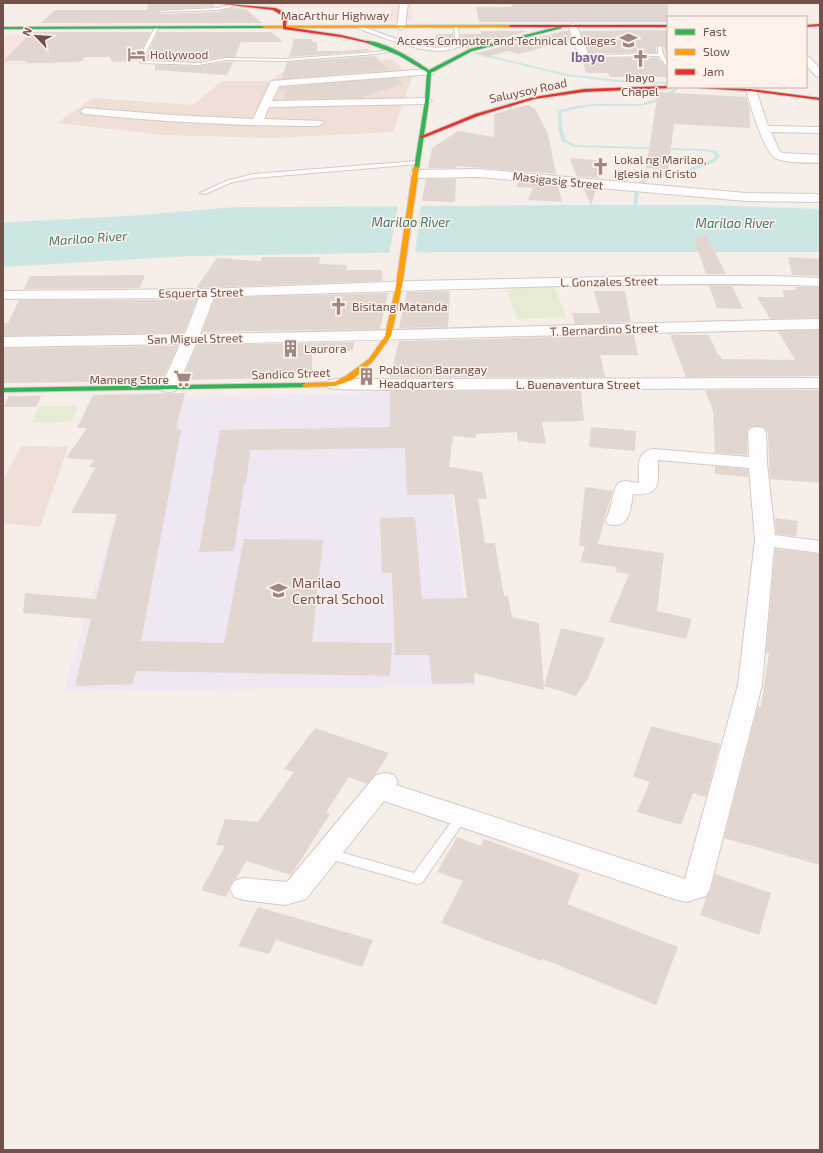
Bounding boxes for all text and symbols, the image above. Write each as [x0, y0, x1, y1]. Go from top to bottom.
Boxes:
street label: MacArthur Highway [281, 8, 390, 22]
north arrow [16, 16, 56, 56]
legend [667, 16, 807, 88]
text: Fast [703, 24, 727, 38]
text: N [19, 25, 34, 38]
school or university icon: Access Computer and Technical Colleges [619, 30, 639, 50]
place label: Access Computer and Technical Colleges [397, 33, 616, 47]
hotel icon: Hollywood [127, 44, 147, 64]
text: Slow [703, 44, 730, 58]
place label: Hollywood [150, 47, 208, 61]
church icon: Ibayo Chapel [630, 48, 650, 68]
district label: Ibayo [571, 49, 605, 65]
text: Jam [703, 64, 724, 78]
place label: Ibayo Chapel [621, 70, 659, 98]
street label: Saluysoy Road [488, 75, 568, 105]
place label: Lokal ng Marilao, Iglesia ni Cristo [614, 152, 707, 180]
church icon: Lokal ng Marilao, Iglesia ni Cristo [591, 156, 611, 176]
street label: Masigasig Street [512, 168, 605, 192]
water label: Marilao River [372, 214, 451, 230]
water label: Marilao River [696, 215, 775, 231]
water label: Marilao River [48, 227, 129, 249]
street label: L. Gonzales Street [560, 273, 658, 289]
street label: Esquerta Street [158, 284, 244, 300]
church icon: Bisitang Matanda [329, 296, 349, 316]
place label: Bisitang Matanda [352, 299, 448, 313]
street label: T. Bernardino Street [550, 320, 659, 338]
street label: San Miguel Street [147, 330, 243, 346]
building icon: Laurora [281, 338, 301, 358]
place label: Laurora [304, 341, 346, 355]
place label: Poblacion Barangay Headquarters [379, 362, 488, 390]
street label: Sandico Street [251, 365, 331, 381]
building icon: Poblacion Barangay Headquarters [356, 366, 376, 386]
supermarket icon: Mameng Store [172, 369, 192, 389]
place label: Mameng Store [89, 372, 169, 386]
street label: L. Buenaventura Street [516, 377, 641, 391]
place label: Marilao Central School [292, 574, 385, 607]
school or university icon: Marilao Central School [269, 580, 289, 600]

